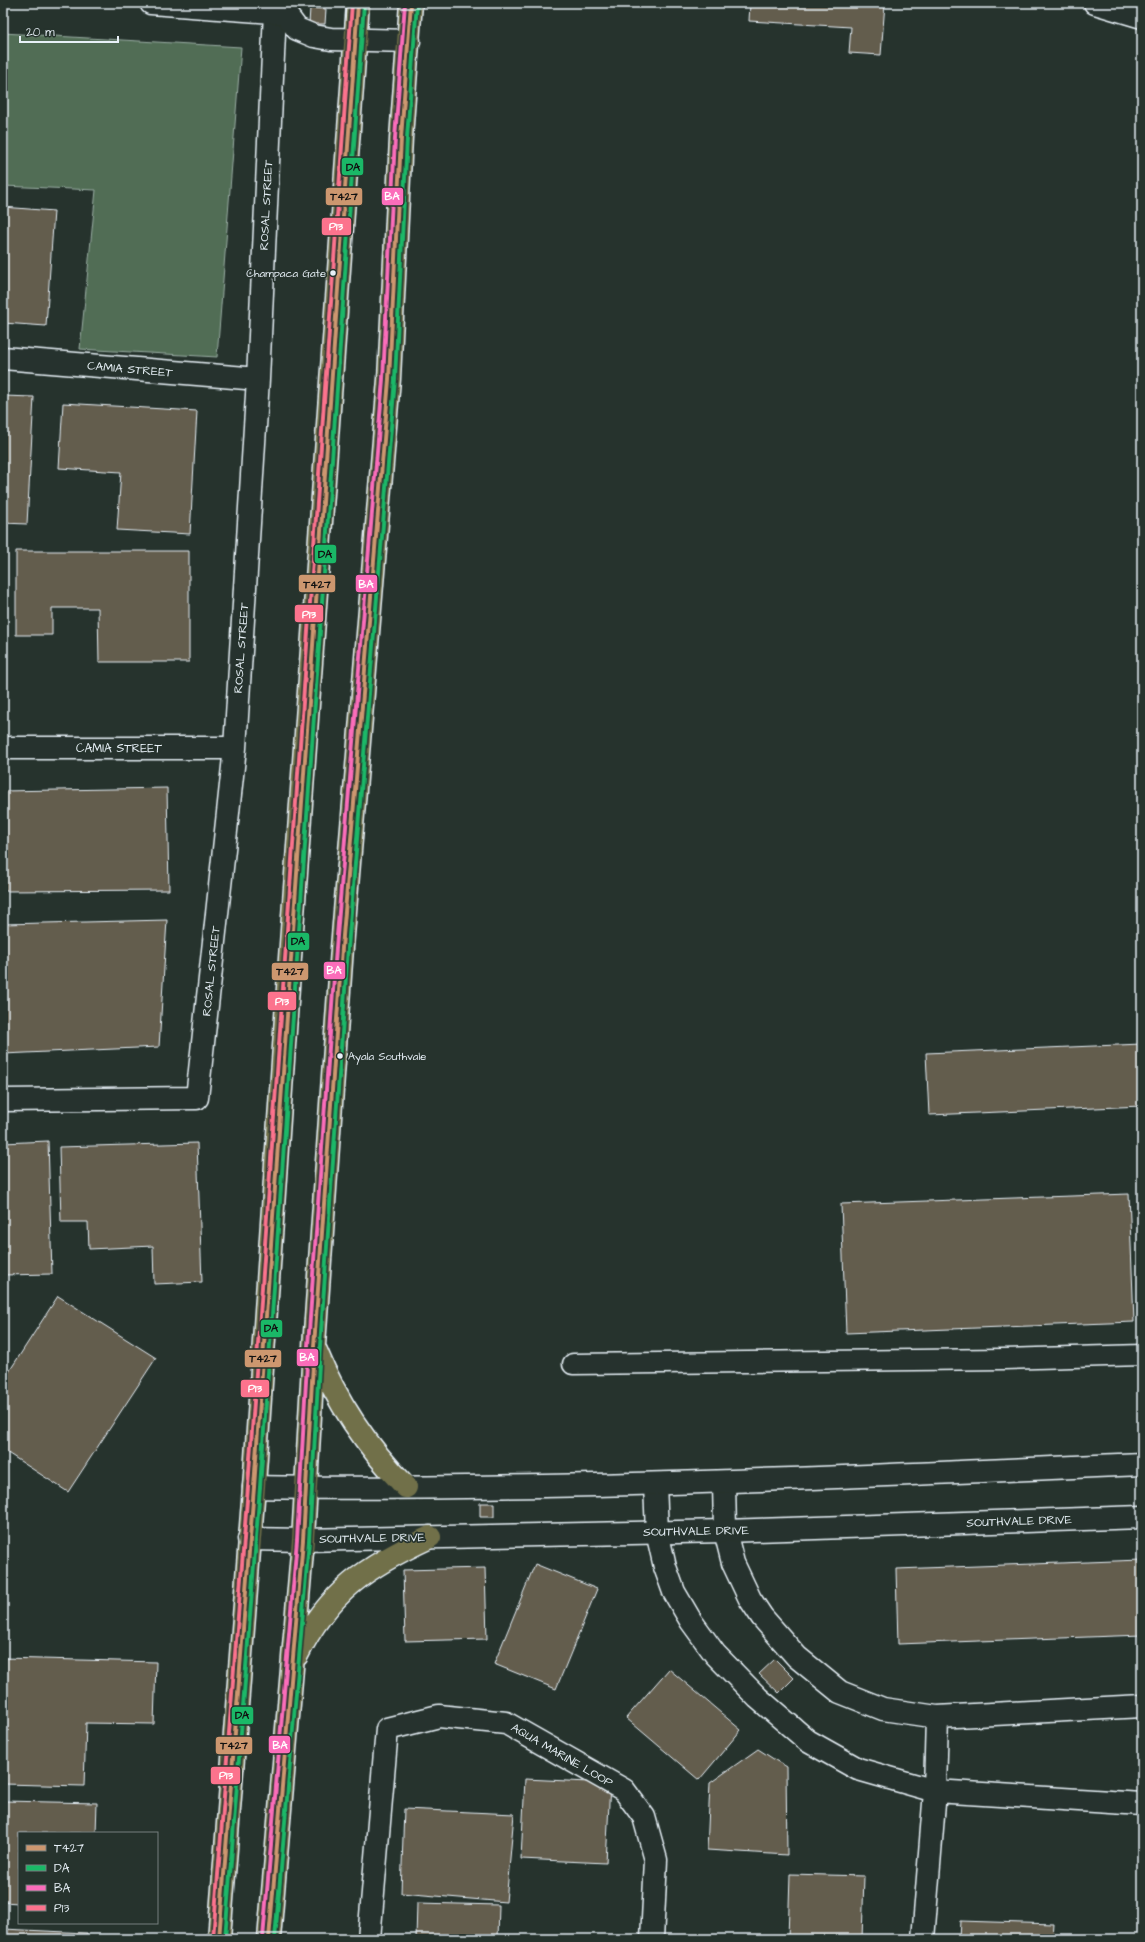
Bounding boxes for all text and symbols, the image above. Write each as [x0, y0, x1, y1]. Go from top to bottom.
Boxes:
scale bar [20, 18, 118, 44]
text: 20 m [26, 24, 55, 41]
line badge: DA [341, 157, 364, 176]
street label: ROSAL STREET [256, 159, 277, 251]
text: DA [346, 160, 361, 175]
line badge: T427 [325, 187, 363, 206]
line badge: BA [381, 187, 404, 206]
text: T427 [329, 189, 358, 204]
text: BA [385, 189, 400, 204]
line badge: P13 [321, 217, 352, 236]
text: P13 [329, 219, 343, 234]
place label: Champaca Gate [246, 266, 326, 281]
marker: Champaca Gate [328, 268, 338, 278]
street label: CAMIA STREET [86, 357, 174, 382]
line badge: DA [314, 544, 337, 564]
text: DA [318, 547, 333, 562]
line badge: T427 [298, 574, 336, 593]
line badge: BA [355, 574, 378, 593]
text: T427 [302, 577, 331, 592]
text: BA [359, 577, 374, 592]
street label: ROSAL STREET [230, 602, 253, 694]
line badge: P13 [294, 604, 324, 623]
text: P13 [302, 607, 316, 622]
street label: CAMIA STREET [76, 740, 162, 757]
street label: ROSAL STREET [198, 925, 225, 1017]
line badge: DA [287, 932, 310, 951]
text: DA [291, 934, 306, 949]
line badge: BA [323, 961, 346, 980]
line badge: T427 [271, 962, 309, 981]
text: BA [327, 963, 342, 978]
text: T427 [275, 964, 304, 979]
line badge: P13 [267, 991, 297, 1011]
text: P13 [275, 994, 289, 1009]
place label: Ayala Southvale [348, 1049, 426, 1065]
marker: Ayala Southvale [335, 1051, 345, 1061]
line badge: DA [260, 1319, 283, 1338]
text: DA [264, 1321, 279, 1336]
line badge: BA [296, 1348, 319, 1367]
line badge: T427 [244, 1349, 282, 1368]
text: BA [300, 1350, 315, 1365]
text: T427 [248, 1351, 277, 1366]
line badge: P13 [240, 1379, 270, 1398]
text: P13 [248, 1381, 262, 1396]
street label: SOUTHVALE DRIVE [966, 1511, 1072, 1532]
street label: SOUTHVALE DRIVE [643, 1522, 749, 1541]
street label: SOUTHVALE DRIVE [319, 1529, 425, 1548]
line badge: DA [231, 1706, 254, 1725]
text: DA [235, 1708, 250, 1723]
street label: AQUA MARINE LOOP [508, 1719, 616, 1792]
line badge: BA [268, 1735, 291, 1754]
line badge: T427 [215, 1736, 253, 1755]
text: T427 [219, 1738, 248, 1753]
text: BA [273, 1738, 288, 1753]
line badge: P13 [210, 1766, 241, 1785]
text: P13 [219, 1768, 233, 1783]
legend [18, 1832, 158, 1924]
text: T427 [54, 1840, 85, 1857]
text: DA [54, 1860, 70, 1877]
text: BA [54, 1880, 71, 1897]
text: P13 [54, 1900, 69, 1917]

